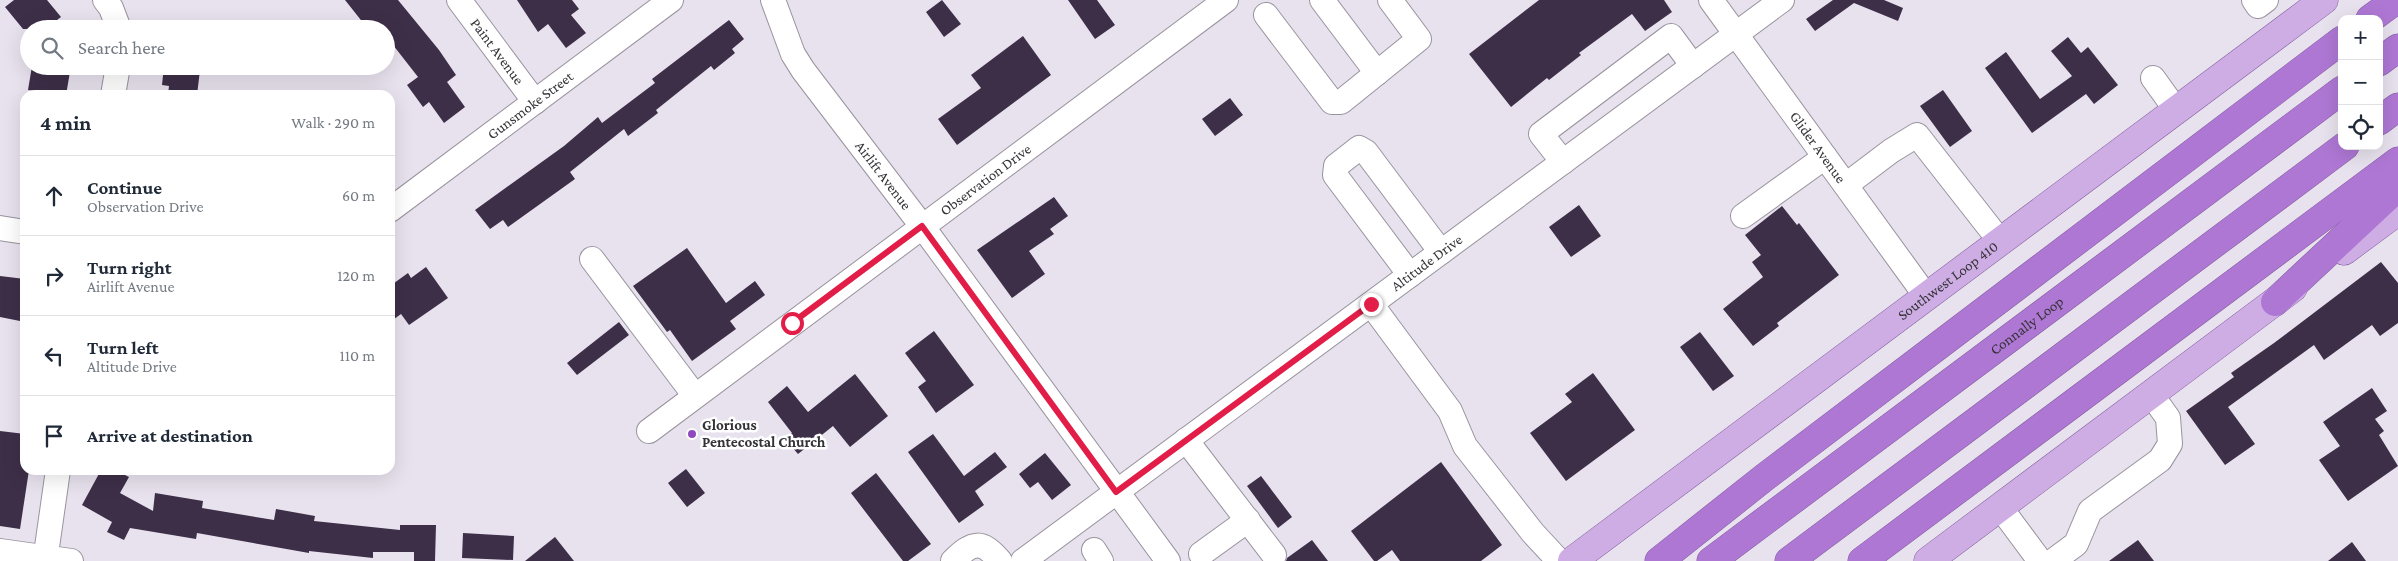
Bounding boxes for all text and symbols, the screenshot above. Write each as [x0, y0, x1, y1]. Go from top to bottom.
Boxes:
street label: Paint Avenue [467, 15, 527, 88]
map controls [2338, 15, 2383, 150]
button: + [2338, 15, 2383, 60]
search box [20, 20, 395, 75]
icon: search [38, 34, 66, 62]
text: Search here [78, 37, 165, 58]
button: − [2338, 60, 2383, 105]
street label: Gunsmoke Street [484, 68, 577, 142]
button: locate [2338, 105, 2383, 150]
street label: Glider Avenue [1787, 108, 1849, 186]
text: 4 min [40, 111, 91, 135]
text: Walk · 290 m [291, 114, 375, 131]
street label: Airlift Avenue [852, 138, 915, 213]
street label: Observation Drive [937, 140, 1034, 219]
text: Continue [87, 177, 162, 198]
icon: ahead [40, 182, 68, 210]
text: 60 m [342, 187, 375, 204]
text: Observation Drive [87, 198, 203, 215]
street label: Altitude Drive [1388, 231, 1466, 294]
street label: Southwest Loop 410 [1895, 238, 2001, 323]
text: Turn right [87, 257, 172, 278]
icon: right [40, 262, 68, 290]
text: 120 m [337, 267, 375, 284]
text: Airlift Avenue [87, 278, 174, 295]
route end [1360, 293, 1383, 316]
street label: Connally Loop [1987, 293, 2067, 358]
route start [781, 312, 804, 335]
text: Turn left [87, 337, 159, 358]
icon: left [40, 342, 68, 370]
text: 110 m [339, 347, 375, 364]
text: Altitude Drive [87, 358, 177, 375]
place label: Glorious Pentecostal Church [702, 417, 826, 450]
icon: arrive [40, 422, 68, 450]
text: Arrive at destination [87, 425, 253, 446]
marker: Glorious Pentecostal Church [686, 428, 698, 440]

